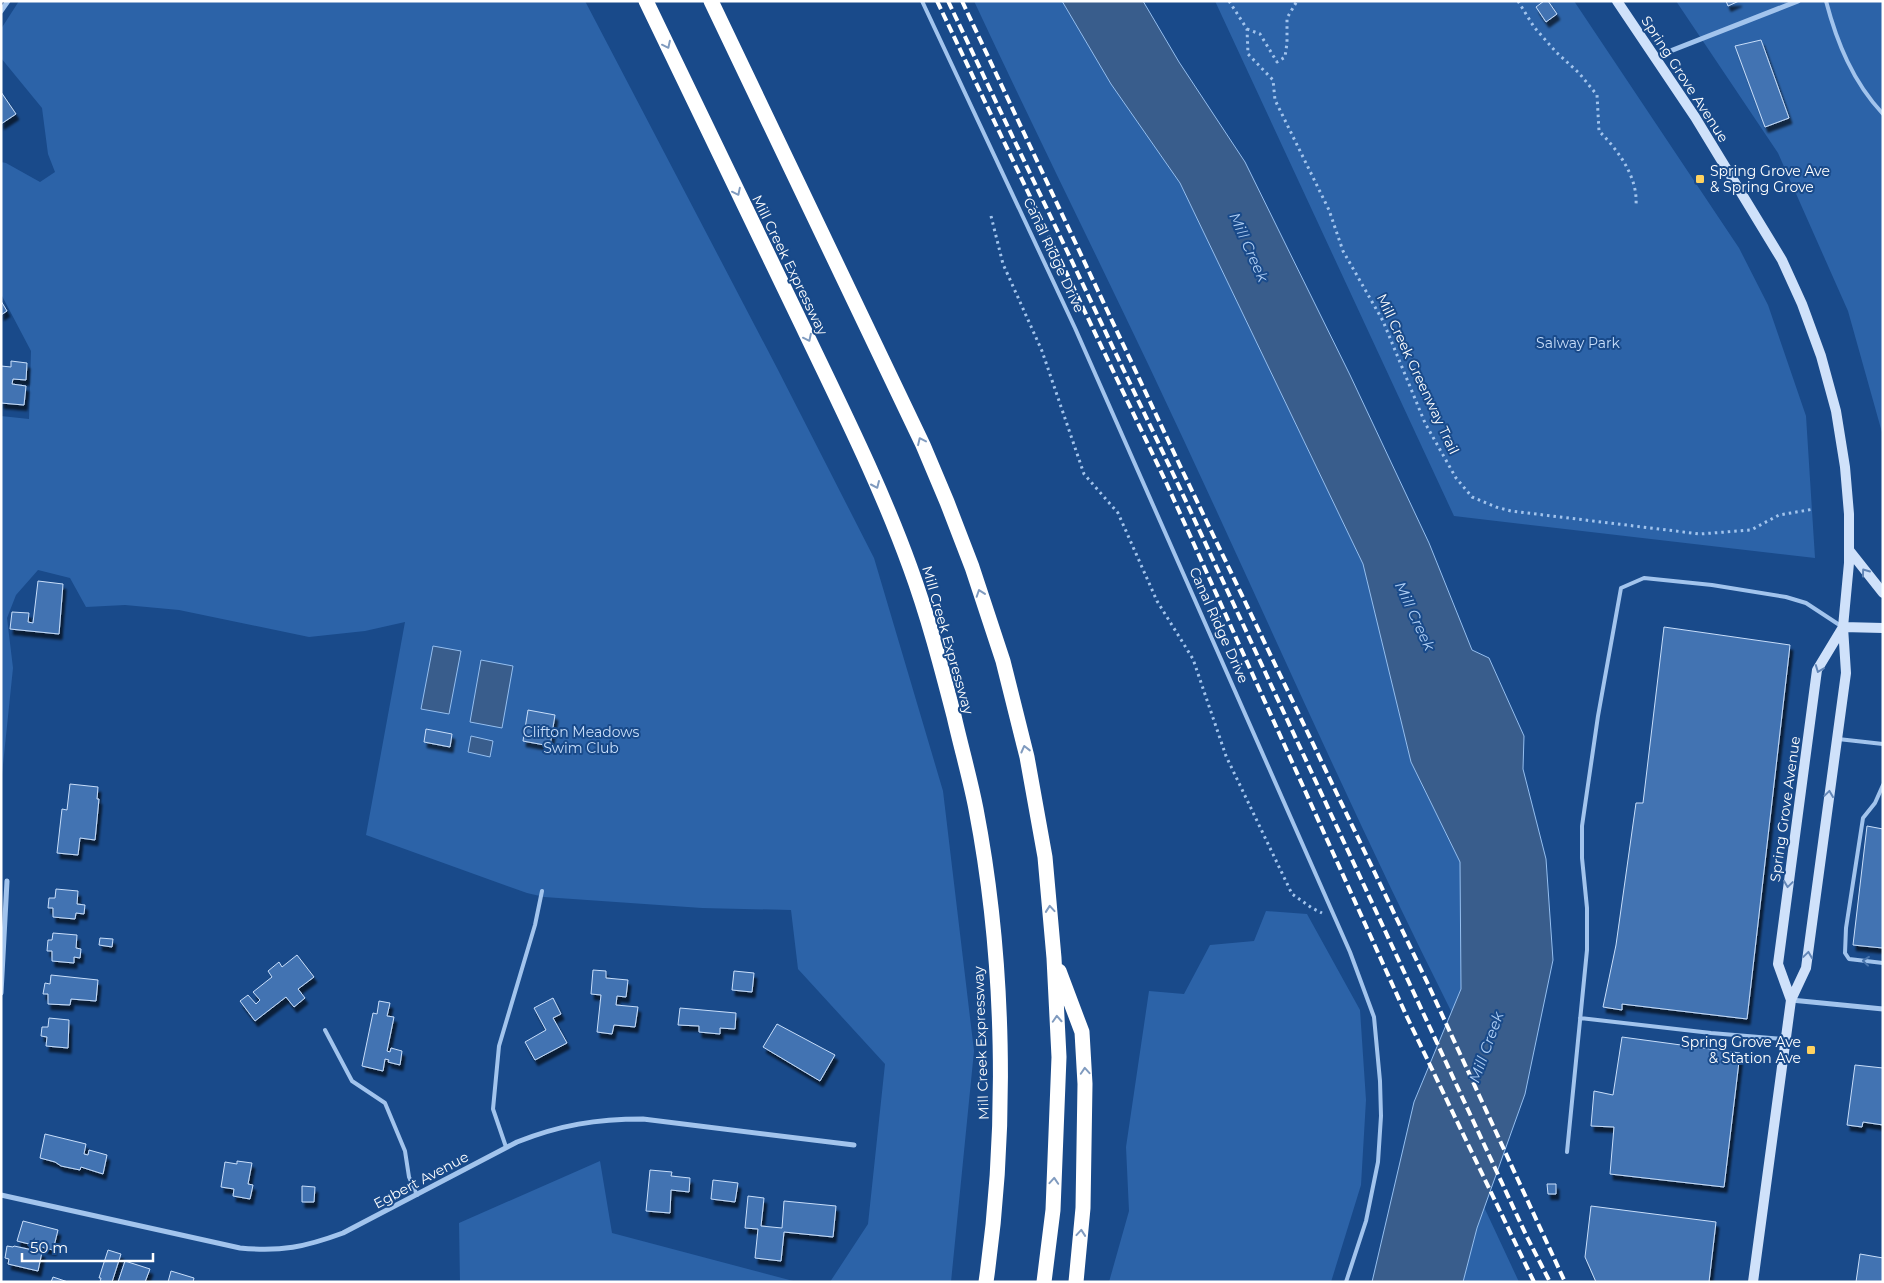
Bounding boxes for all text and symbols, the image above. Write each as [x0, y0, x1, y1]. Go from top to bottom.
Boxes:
street label: Spring Grove Avenue [1637, 12, 1733, 146]
one-way arrow [660, 40, 671, 49]
place label: Spring Grove Ave & Spring Grove [1710, 162, 1830, 196]
marker: Spring Grove Ave & Spring Grove [1694, 173, 1706, 185]
one-way arrow [731, 186, 741, 195]
street label: Mill Creek Expressway [748, 192, 832, 338]
street label: Canal Ridge Drive [1019, 195, 1089, 315]
water label: Mill Creek [1225, 209, 1273, 286]
street label: Mill Creek Greenway Trail [1373, 291, 1463, 457]
one-way arrow [801, 333, 812, 342]
park label: Salway Park [1536, 334, 1621, 352]
one-way arrow [917, 437, 927, 446]
one-way arrow [870, 480, 881, 489]
street label: Mill Creek Expressway [918, 564, 978, 717]
street label: Canal Ridge Drive [1185, 564, 1253, 686]
one-way arrow [1863, 569, 1871, 578]
water label: Mill Creek [1391, 578, 1440, 655]
one-way arrow [976, 589, 986, 597]
one-way arrow [1815, 664, 1826, 673]
park label: Clifton Meadows Swim Club [523, 723, 639, 757]
street label: Spring Grove Avenue [1766, 735, 1804, 883]
one-way arrow [1020, 744, 1031, 753]
one-way arrow [1824, 789, 1834, 798]
one-way arrow [1784, 880, 1794, 889]
one-way arrow [1045, 905, 1056, 913]
one-way arrow [1802, 950, 1812, 959]
one-way arrow [1862, 956, 1870, 967]
street label: Mill Creek Expressway [969, 965, 993, 1120]
water label: Mill Creek [1464, 1008, 1508, 1085]
one-way arrow [1052, 1015, 1063, 1023]
place label: Spring Grove Ave & Station Ave [1681, 1033, 1801, 1067]
marker: Spring Grove Ave & Station Ave [1805, 1044, 1817, 1056]
one-way arrow [1079, 1067, 1090, 1075]
street label: Egbert Avenue [371, 1147, 471, 1213]
one-way arrow [1049, 1177, 1060, 1185]
one-way arrow [1075, 1229, 1086, 1237]
scale bar [22, 1230, 154, 1262]
text: 50 m [30, 1238, 68, 1257]

